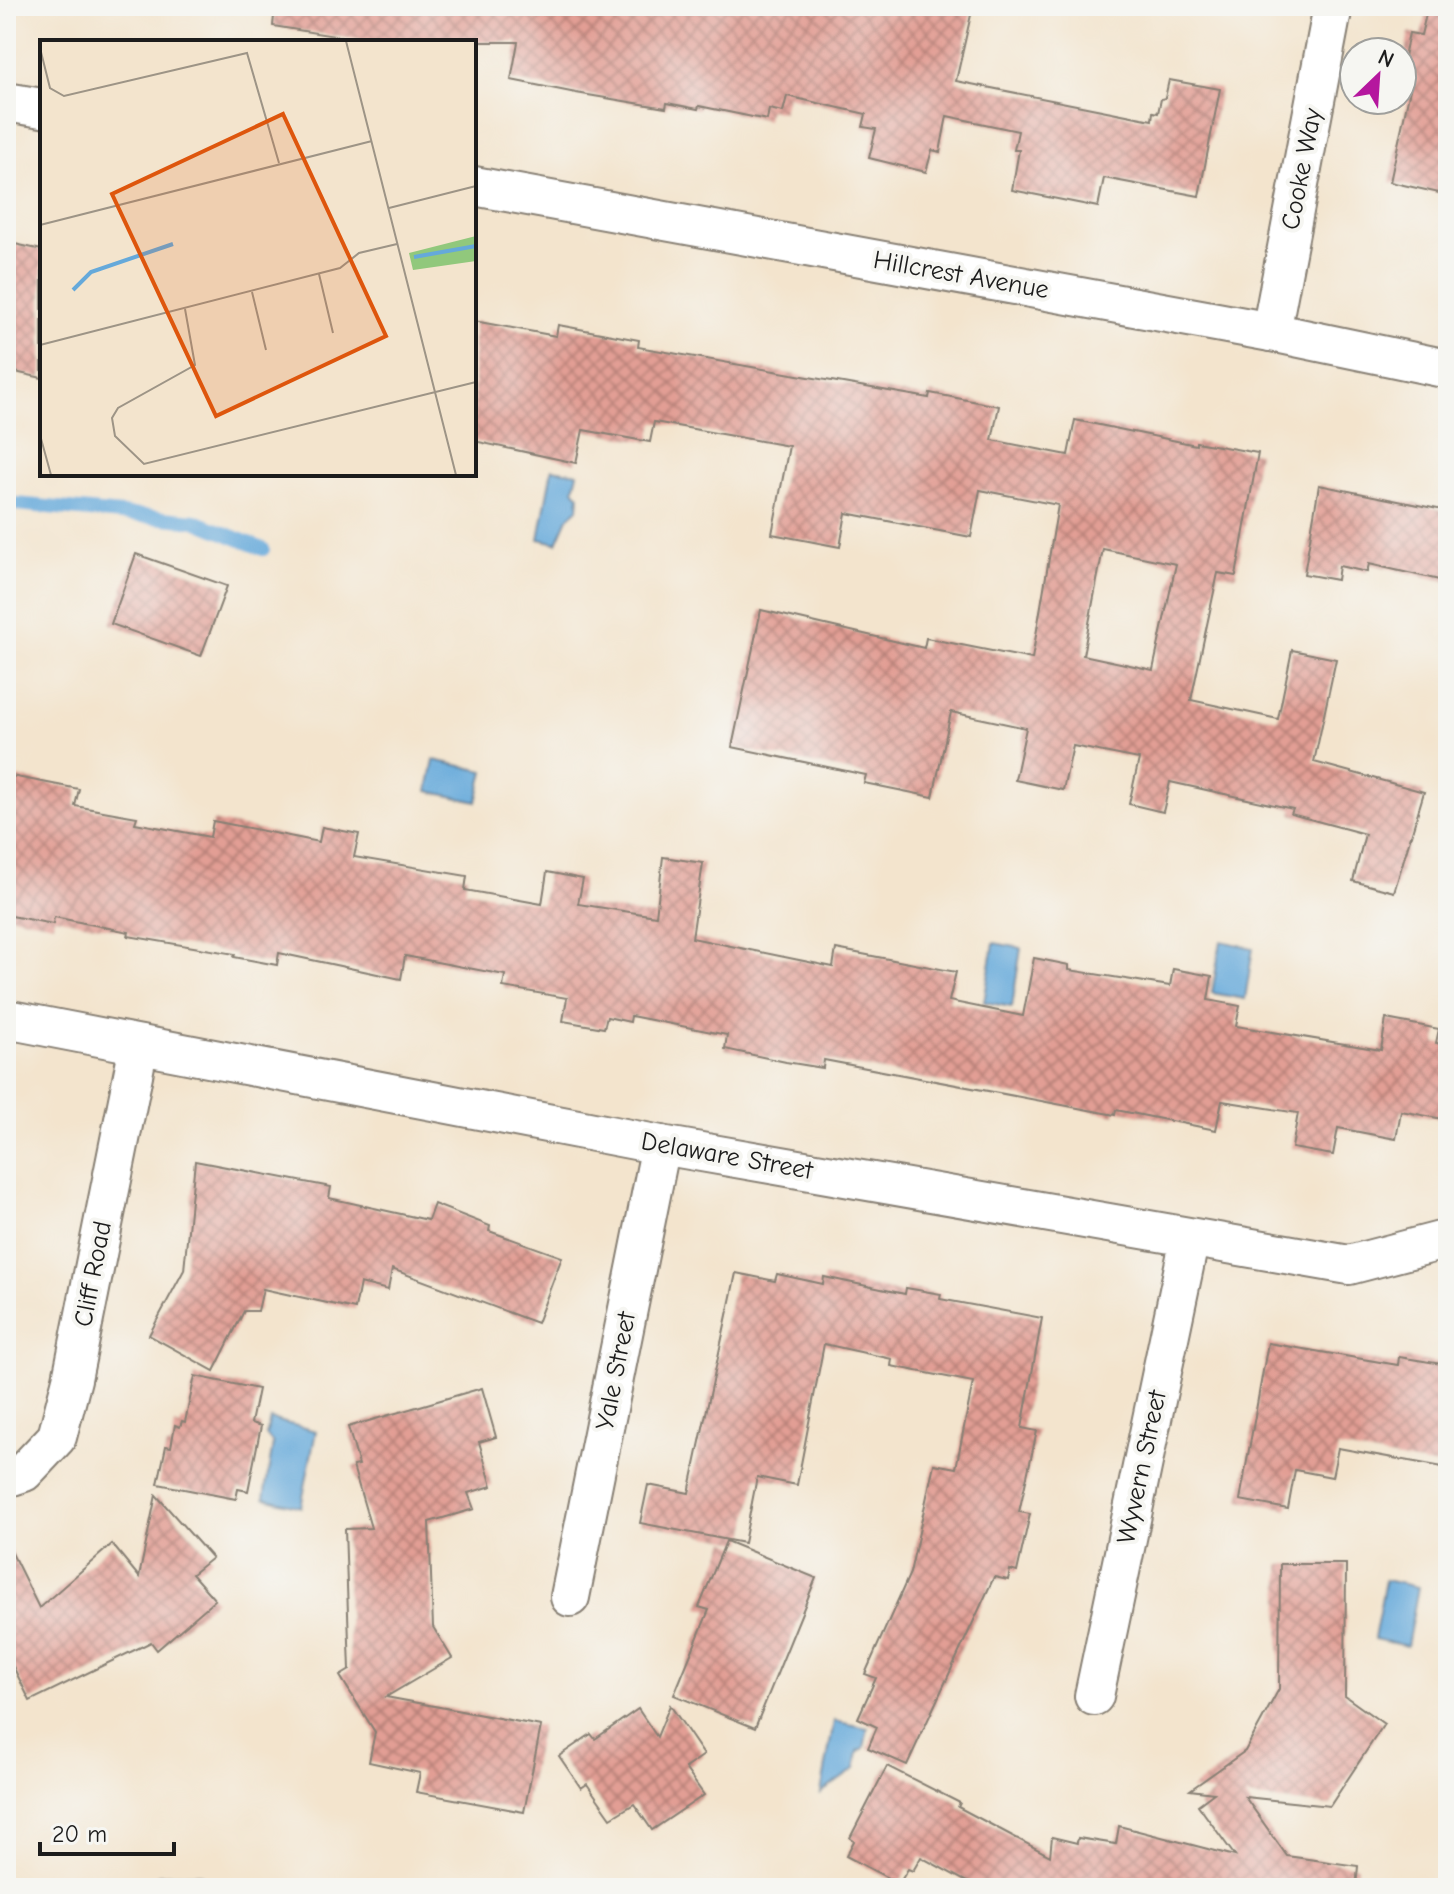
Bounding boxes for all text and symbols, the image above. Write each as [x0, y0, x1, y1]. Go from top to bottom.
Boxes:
north arrow [1338, 36, 1418, 116]
inset map [40, 40, 476, 476]
text: N [1374, 44, 1398, 74]
street label: Cooke Way [1276, 105, 1329, 232]
street label: Hillcrest Avenue [871, 245, 1051, 305]
street label: Delaware Street [639, 1126, 817, 1186]
street label: Cliff Road [68, 1219, 118, 1329]
street label: Yale Street [590, 1308, 642, 1433]
street label: Wyvern Street [1111, 1386, 1173, 1546]
scale bar [40, 1806, 174, 1856]
text: 20 m [52, 1820, 107, 1848]

